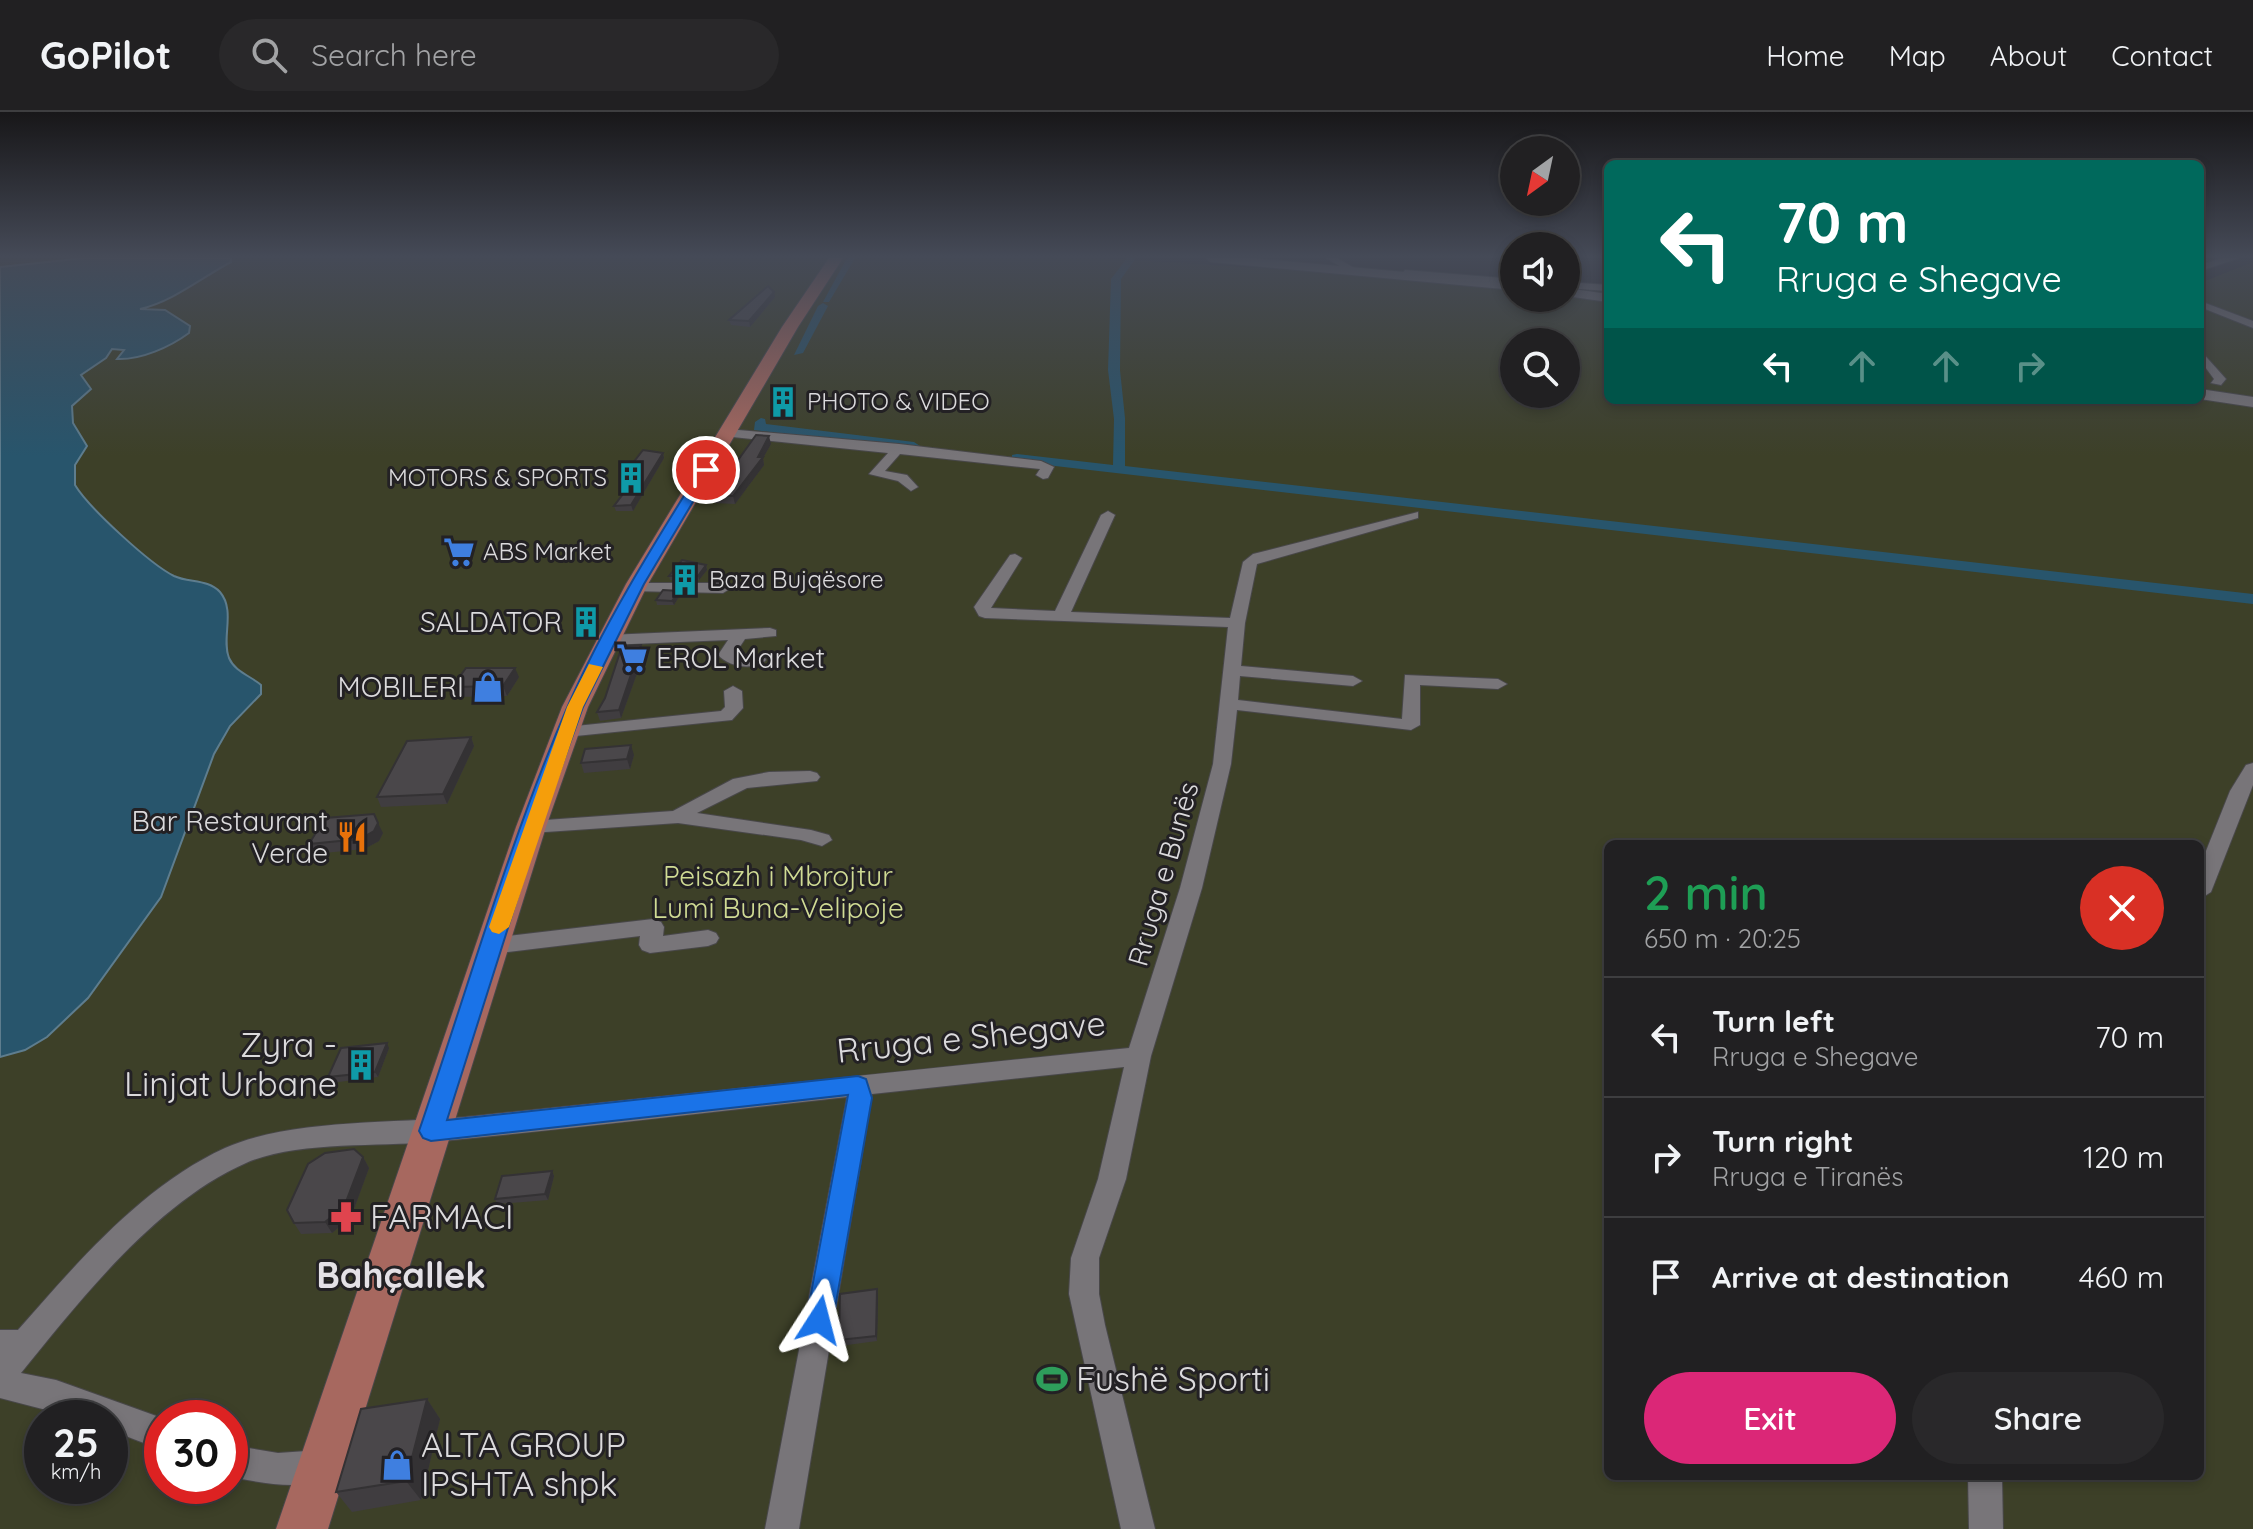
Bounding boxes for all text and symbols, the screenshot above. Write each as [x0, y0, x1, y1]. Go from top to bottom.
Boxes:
search box [219, 19, 779, 91]
text: GoPilot [40, 31, 171, 79]
icon: search [247, 33, 291, 77]
text: Search here [311, 36, 477, 74]
text: Home [1766, 38, 1845, 73]
text: Map [1889, 38, 1946, 73]
text: About [1990, 38, 2067, 73]
text: Contact [2111, 38, 2213, 73]
north arrow [1500, 136, 1580, 216]
map controls [1500, 136, 1580, 408]
text: 70 m [1776, 187, 1908, 257]
icon: left [1644, 192, 1748, 296]
button: sound [1500, 232, 1580, 312]
text: Rruga e Shegave [1776, 256, 2062, 301]
button: search [1500, 328, 1580, 408]
icon: left [1756, 344, 1800, 388]
icon: ahead [1840, 344, 1884, 388]
icon: ahead [1924, 344, 1968, 388]
icon: right [2008, 344, 2052, 388]
building icon: PHOTO & VIDEO [766, 385, 800, 419]
place label: PHOTO & VIDEO [807, 386, 990, 416]
pin [672, 436, 740, 504]
icon: arrive [684, 448, 728, 492]
building icon: MOTORS & SPORTS [614, 461, 648, 495]
place label: MOTORS & SPORTS [388, 462, 607, 492]
supermarket icon: ABS Market [442, 535, 476, 569]
place label: ABS Market [483, 536, 612, 566]
building icon: Baza Bujqësore [668, 563, 702, 597]
place label: Baza Bujqësore [709, 564, 884, 594]
place label: SALDATOR [420, 604, 562, 639]
building icon: SALDATOR [569, 605, 603, 639]
place label: EROL Market [656, 640, 825, 675]
supermarket icon: EROL Market [615, 641, 649, 675]
place label: MOBILERI [338, 669, 464, 704]
shop icon: MOBILERI [471, 670, 505, 704]
street label: Rruga e Bunës [1120, 778, 1206, 970]
place label: Bar Restaurant Verde [132, 803, 328, 870]
restaurant icon: Bar Restaurant Verde [335, 820, 369, 854]
park label: Peisazh i Mbrojtur Lumi Buna-Velipoje [652, 858, 904, 925]
text: 2 min [1644, 862, 1768, 922]
button: close [2080, 866, 2164, 950]
text: 650 m · 20:25 [1644, 922, 1801, 955]
street label: Rruga e Shegave [834, 1001, 1107, 1072]
text: Turn left [1712, 1002, 1835, 1040]
icon: left [1644, 1015, 1688, 1059]
text: 70 m [2095, 1018, 2164, 1056]
place label: Zyra - Linjat Urbane [124, 1023, 337, 1105]
text: Rruga e Shegave [1712, 1040, 1919, 1073]
building icon: Zyra - Linjat Urbane [344, 1048, 378, 1082]
text: Turn right [1712, 1122, 1853, 1160]
icon: right [1644, 1135, 1688, 1179]
text: 120 m [2083, 1138, 2164, 1176]
text: Rruga e Tiranës [1712, 1160, 1903, 1193]
place label: FARMACI [370, 1195, 514, 1238]
pharmacy icon: FARMACI [329, 1200, 363, 1234]
district label: Bahçallek [316, 1252, 486, 1297]
icon: arrive [1644, 1255, 1688, 1299]
text: Arrive at destination [1712, 1258, 2010, 1296]
text: 460 m [2079, 1258, 2164, 1296]
position arrow [777, 1278, 861, 1362]
place label: Fushë Sporti [1076, 1357, 1270, 1400]
sports icon: Fushë Sporti [1035, 1362, 1069, 1396]
button: Exit [1644, 1372, 1896, 1464]
button: Share [1912, 1372, 2164, 1464]
speed limit sign: 30 [144, 1400, 248, 1504]
text: 25 [53, 1417, 99, 1467]
place label: ALTA GROUP IPSHTA shpk [421, 1423, 626, 1505]
shop icon: ALTA GROUP IPSHTA shpk [380, 1448, 414, 1482]
text: km/h [51, 1459, 101, 1484]

